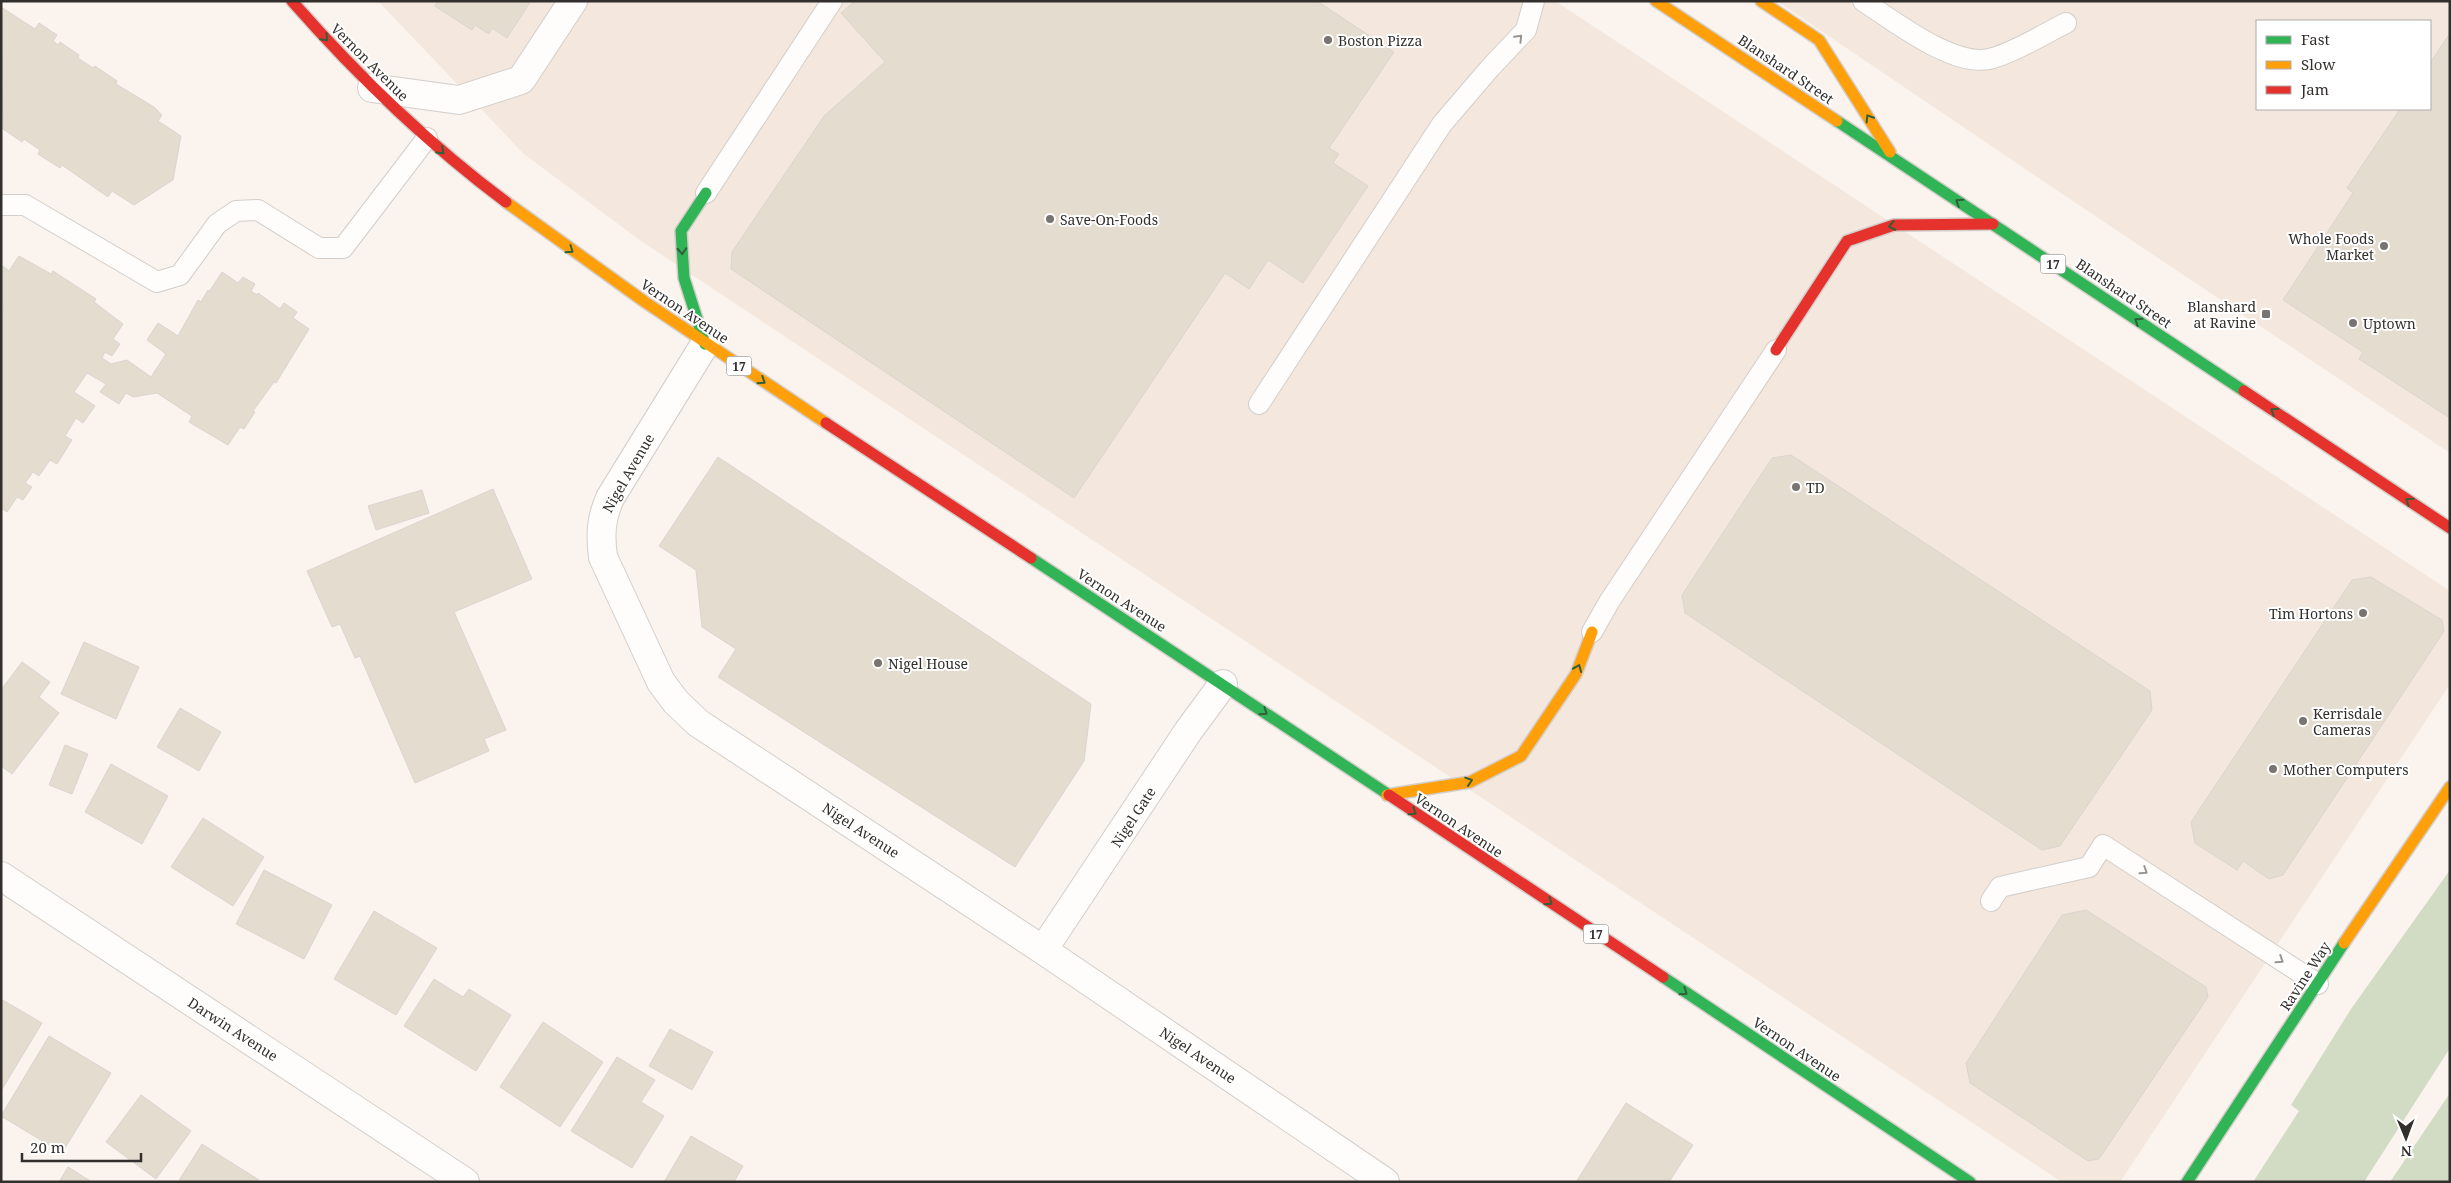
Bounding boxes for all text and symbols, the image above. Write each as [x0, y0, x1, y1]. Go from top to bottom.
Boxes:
street label: Vernon Avenue [327, 19, 413, 105]
legend [2256, 20, 2431, 110]
text: Fast [2301, 29, 2330, 49]
street label: Blanshard Street [1735, 30, 1838, 108]
place label: Boston Pizza [1338, 31, 1422, 50]
one-way arrow [319, 32, 328, 41]
marker: Boston Pizza [1322, 34, 1334, 46]
one-way arrow [1513, 35, 1522, 44]
text: Slow [2301, 54, 2335, 74]
text: Jam [2300, 79, 2329, 99]
one-way arrow [1865, 115, 1875, 124]
one-way arrow [436, 145, 445, 154]
one-way arrow [1956, 199, 1965, 208]
place label: Save-On-Foods [1060, 210, 1158, 229]
marker: Save-On-Foods [1044, 213, 1056, 225]
one-way arrow [1888, 221, 1896, 231]
place label: Whole Foods Market [2288, 229, 2374, 264]
marker: Whole Foods Market [2378, 240, 2390, 252]
one-way arrow [564, 244, 574, 253]
one-way arrow [677, 248, 688, 256]
road number: 17 [2040, 254, 2066, 274]
street label: Blanshard Street [2073, 254, 2176, 332]
street label: Vernon Avenue [637, 274, 733, 348]
place label: Blanshard at Ravine [2187, 297, 2256, 332]
marker: Blanshard at Ravine [2260, 308, 2272, 320]
place label: Uptown [2363, 314, 2416, 333]
marker: Uptown [2347, 317, 2359, 329]
one-way arrow [2135, 318, 2144, 327]
road number: 17 [726, 356, 752, 376]
one-way arrow [756, 375, 766, 384]
one-way arrow [2270, 407, 2279, 417]
street label: Nigel Avenue [598, 430, 658, 516]
place label: TD [1806, 478, 1825, 497]
marker: TD [1790, 481, 1802, 493]
one-way arrow [2405, 497, 2414, 507]
street label: Vernon Avenue [1074, 564, 1170, 636]
place label: Tim Hortons [2269, 604, 2353, 623]
marker: Tim Hortons [2357, 607, 2369, 619]
place label: Nigel House [888, 654, 968, 673]
marker: Nigel House [872, 657, 884, 669]
one-way arrow [1571, 664, 1582, 673]
place label: Kerrisdale Cameras [2313, 704, 2382, 739]
one-way arrow [1258, 706, 1268, 715]
marker: Kerrisdale Cameras [2297, 715, 2309, 727]
place label: Mother Computers [2283, 760, 2408, 779]
marker: Mother Computers [2267, 763, 2279, 775]
one-way arrow [1464, 777, 1473, 787]
street label: Nigel Gate [1106, 783, 1160, 851]
street label: Vernon Avenue [1411, 788, 1507, 862]
street label: Nigel Avenue [819, 798, 903, 862]
one-way arrow [1408, 806, 1417, 816]
one-way arrow [2139, 865, 2148, 875]
one-way arrow [1543, 896, 1552, 905]
road number: 17 [1584, 924, 1608, 944]
street label: Ravine Way [2276, 938, 2335, 1014]
one-way arrow [2275, 954, 2284, 963]
one-way arrow [1678, 986, 1688, 995]
street label: Darwin Avenue [184, 993, 282, 1065]
street label: Vernon Avenue [1749, 1012, 1845, 1086]
street label: Nigel Avenue [1156, 1022, 1240, 1088]
north arrow [2381, 1113, 2431, 1163]
scale bar [22, 1130, 141, 1162]
text: 20 m [30, 1137, 65, 1157]
text: N [2401, 1142, 2412, 1161]

